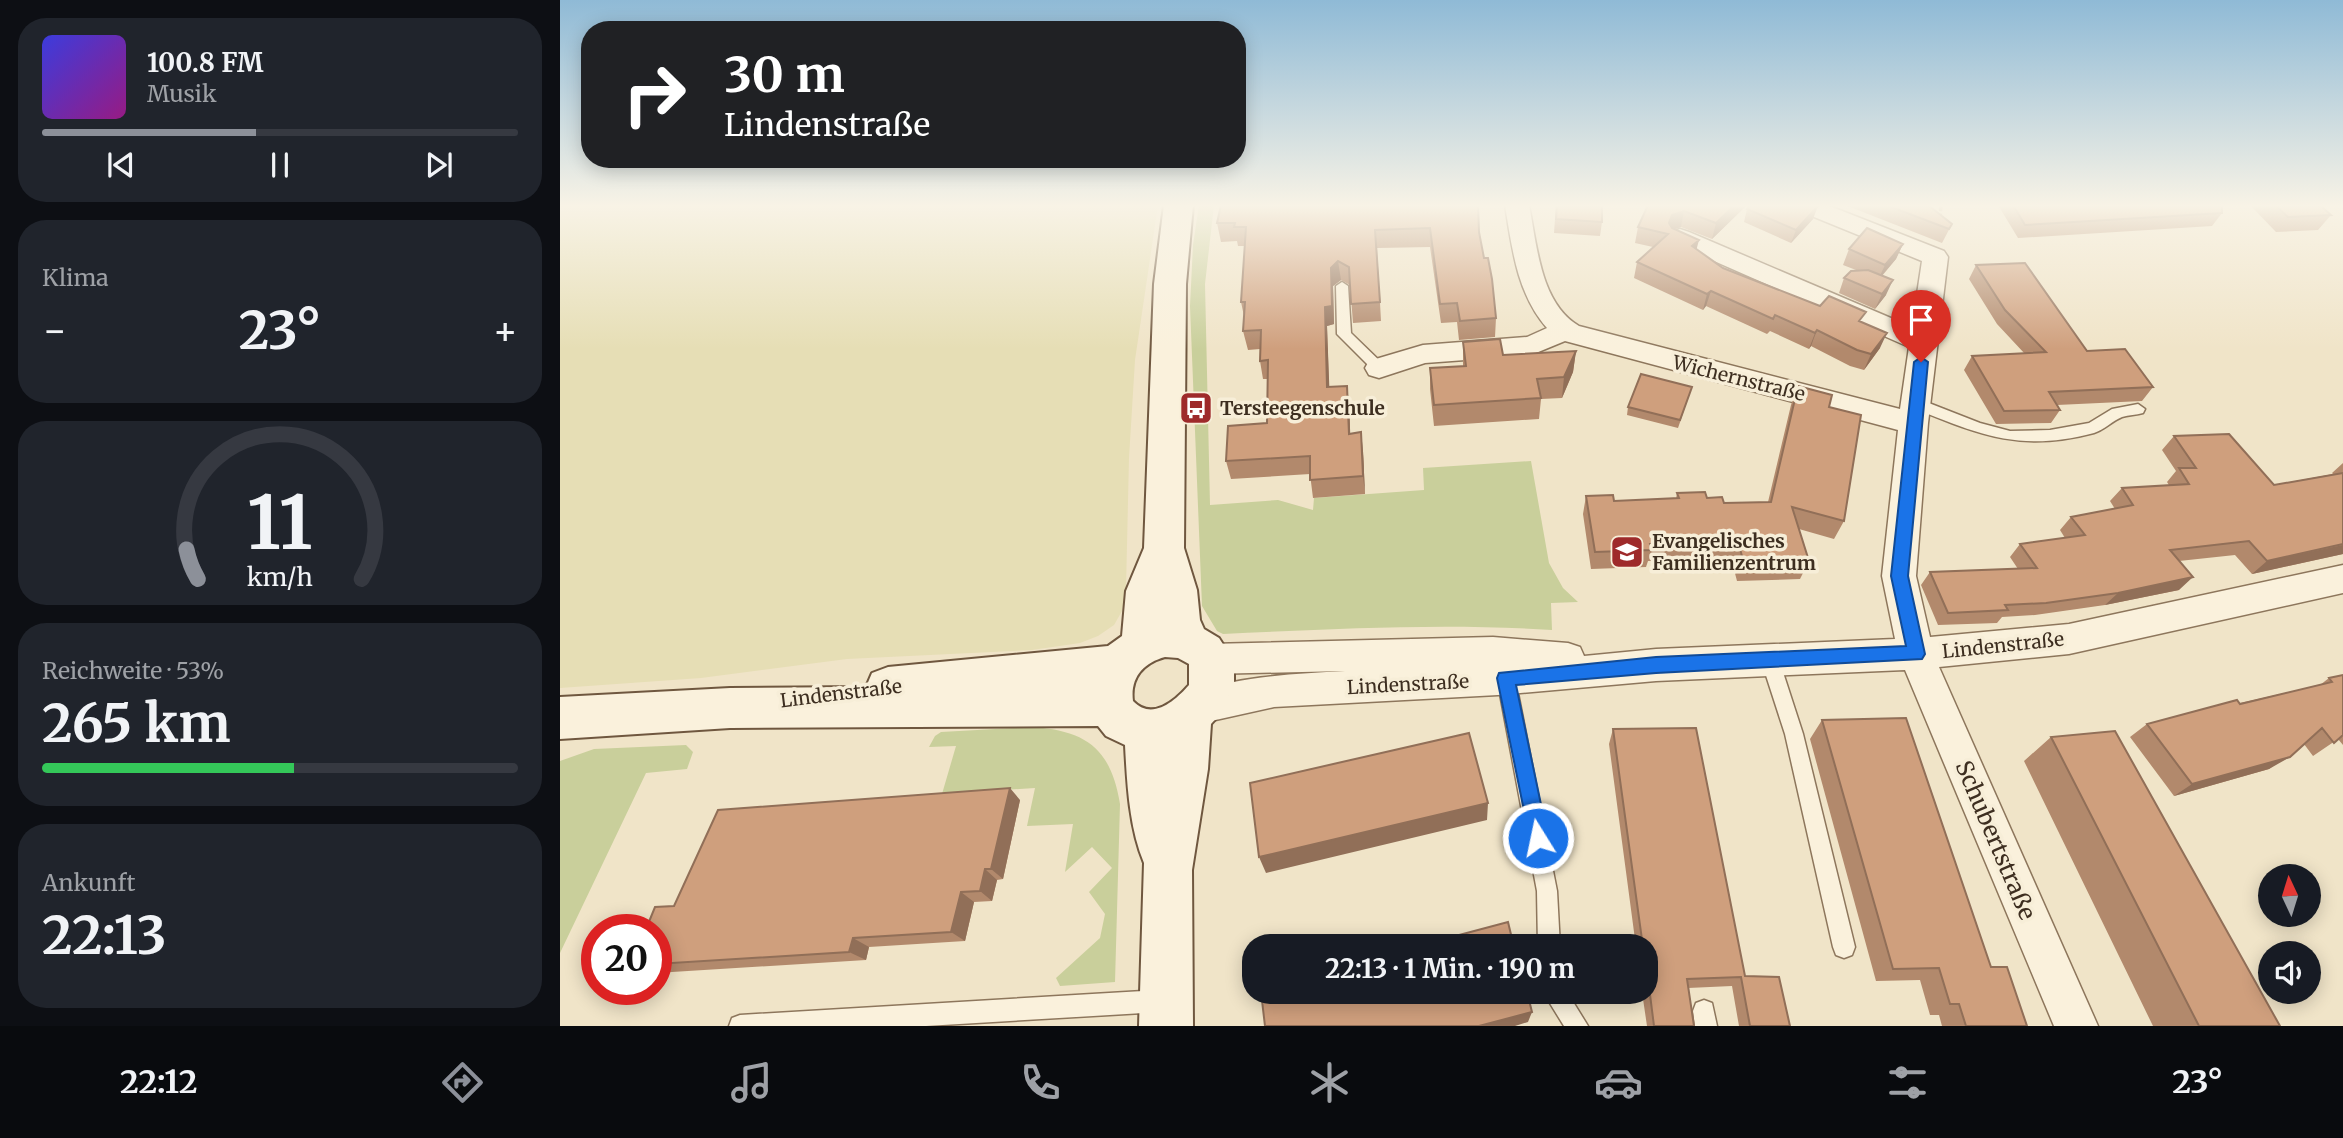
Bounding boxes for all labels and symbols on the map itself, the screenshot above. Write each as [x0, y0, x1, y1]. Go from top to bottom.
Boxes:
pin [1891, 290, 1951, 362]
street label: Wichernstraße [1669, 350, 1808, 406]
bus stop icon: Tersteegenschule [1177, 389, 1215, 427]
place label: Tersteegenschule [1220, 396, 1385, 420]
place label: Evangelisches Familienzentrum [1652, 529, 1816, 575]
school or university icon: Evangelisches Familienzentrum [1608, 533, 1646, 571]
street label: Lindenstraße [1941, 627, 2065, 663]
street label: Lindenstraße [1346, 669, 1470, 699]
street label: Lindenstraße [779, 674, 903, 712]
street label: Schubertstraße [1949, 756, 2043, 924]
position arrow [1501, 801, 1575, 875]
north arrow [2258, 864, 2320, 928]
speed limit sign: 20 [581, 914, 672, 1005]

